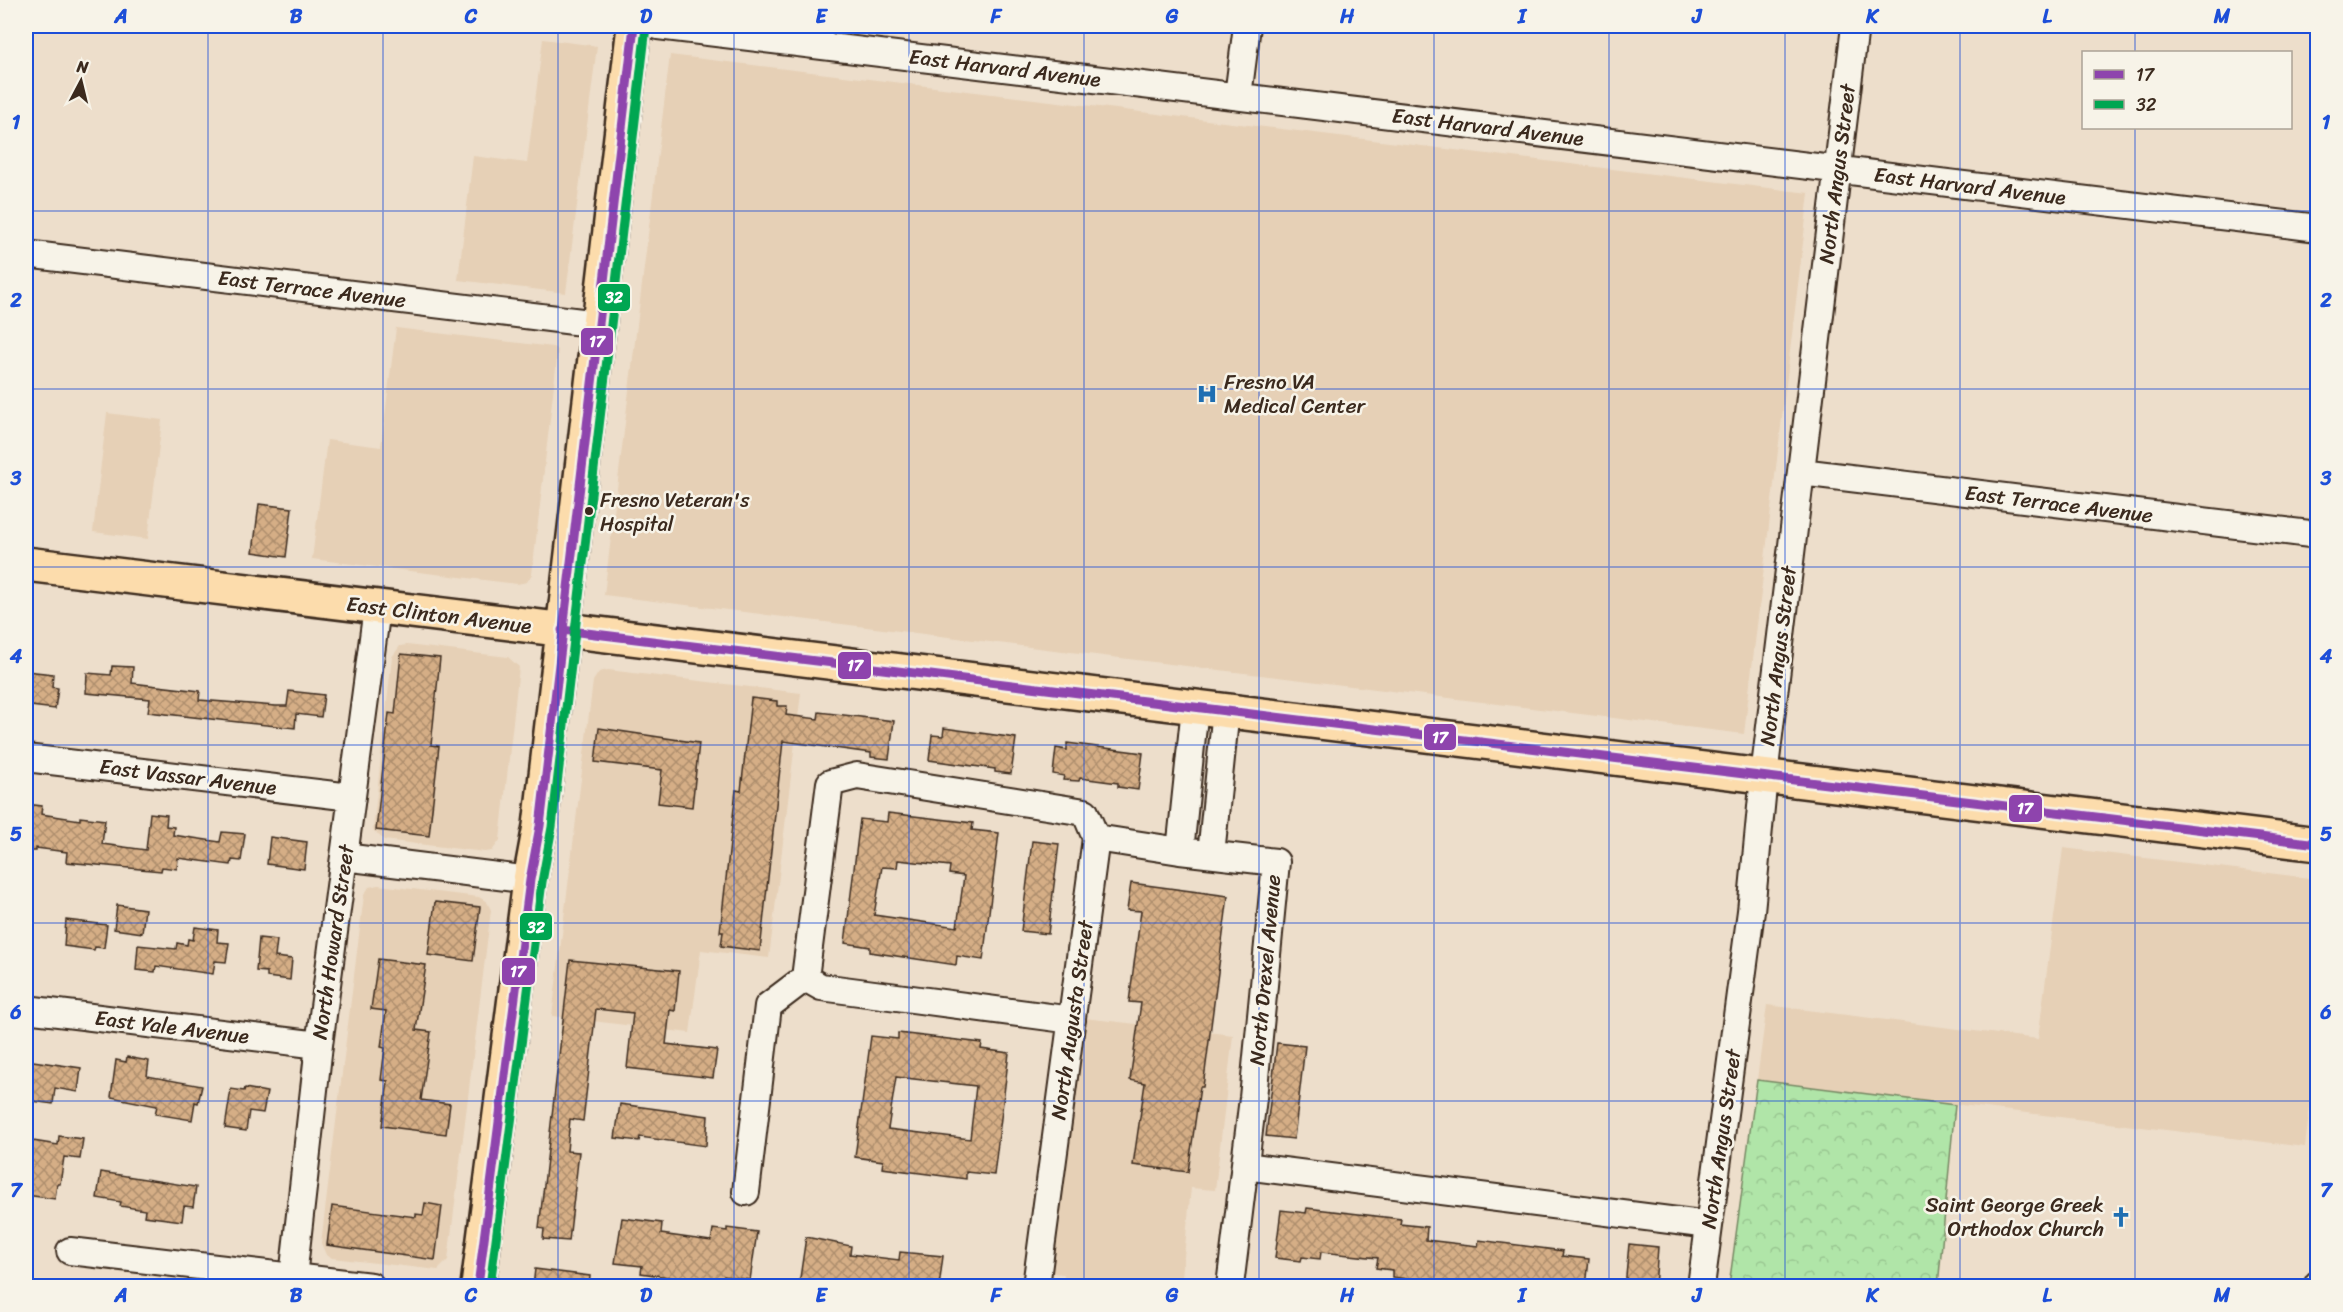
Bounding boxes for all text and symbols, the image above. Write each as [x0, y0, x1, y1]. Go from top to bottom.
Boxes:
text: A [113, 0, 128, 34]
text: B [290, 0, 303, 34]
text: C [464, 0, 478, 34]
text: D [640, 0, 653, 34]
text: E [815, 0, 828, 34]
text: F [990, 0, 1003, 34]
text: G [1165, 0, 1179, 34]
text: H [1339, 0, 1355, 34]
text: I [1517, 0, 1528, 34]
text: J [1691, 0, 1703, 34]
text: K [1865, 0, 1880, 34]
text: L [2042, 0, 2052, 34]
text: M [2213, 0, 2231, 34]
street label: East Harvard Avenue [907, 37, 1103, 99]
north arrow [51, 51, 111, 111]
text: N [75, 51, 91, 82]
legend [2082, 51, 2292, 129]
text: 17 [2136, 59, 2156, 91]
street label: North Angus Street [1807, 80, 1867, 266]
text: 32 [2136, 89, 2156, 121]
street label: East Harvard Avenue [1390, 96, 1586, 158]
text: 1 [12, 105, 21, 140]
text: 1 [2322, 105, 2331, 140]
street label: East Harvard Avenue [1872, 155, 2068, 217]
street label: East Terrace Avenue [216, 259, 408, 319]
text: 2 [9, 283, 22, 318]
line badge: 32 [597, 283, 631, 312]
text: 32 [604, 283, 624, 312]
text: 2 [2319, 283, 2332, 318]
line badge: 17 [580, 327, 614, 356]
text: 17 [589, 327, 607, 356]
place label: Fresno VA Medical Center [1224, 363, 1366, 425]
hospital icon: Fresno VA Medical Center [1195, 382, 1219, 406]
text: 3 [10, 461, 22, 496]
text: 3 [2320, 461, 2332, 496]
street label: East Terrace Avenue [1963, 474, 2155, 534]
place label: Fresno Veteran's Hospital [600, 483, 750, 542]
marker: Fresno Veteran's Hospital [583, 505, 595, 517]
street label: North Angus Street [1748, 562, 1808, 748]
street label: East Clinton Avenue [344, 585, 534, 645]
text: 4 [9, 639, 23, 674]
text: 4 [2319, 639, 2333, 674]
line badge: 17 [837, 651, 872, 680]
text: 17 [847, 651, 865, 680]
line badge: 17 [1423, 723, 1457, 751]
text: 17 [1432, 723, 1450, 752]
street label: East Vassar Avenue [97, 747, 279, 807]
line badge: 17 [2008, 794, 2043, 823]
text: 17 [2017, 794, 2035, 823]
text: 5 [10, 817, 22, 852]
text: 5 [2320, 817, 2332, 852]
street label: North Howard Street [301, 841, 366, 1042]
street label: North Drexel Avenue [1238, 873, 1292, 1067]
line badge: 32 [519, 912, 553, 941]
text: 32 [526, 913, 546, 942]
street label: North Augusta Street [1039, 916, 1105, 1122]
line badge: 17 [501, 957, 536, 986]
text: 17 [510, 957, 528, 986]
text: 6 [9, 995, 22, 1030]
text: 6 [2319, 995, 2332, 1030]
street label: East Yale Avenue [93, 999, 251, 1055]
street label: North Angus Street [1690, 1045, 1753, 1231]
text: 7 [10, 1173, 23, 1208]
text: 7 [2320, 1173, 2333, 1208]
place label: Saint George Greek Orthodox Church [1925, 1186, 2104, 1248]
church icon: Saint George Greek Orthodox Church [2109, 1205, 2133, 1229]
text: A [113, 1278, 128, 1312]
text: B [290, 1278, 303, 1312]
text: C [464, 1278, 478, 1312]
text: D [640, 1278, 653, 1312]
text: E [815, 1278, 828, 1312]
text: F [990, 1278, 1003, 1312]
text: G [1165, 1278, 1179, 1312]
text: H [1339, 1278, 1355, 1312]
text: I [1517, 1278, 1528, 1312]
text: J [1691, 1278, 1703, 1312]
text: K [1865, 1278, 1880, 1312]
text: L [2042, 1278, 2052, 1312]
text: M [2213, 1278, 2231, 1312]

